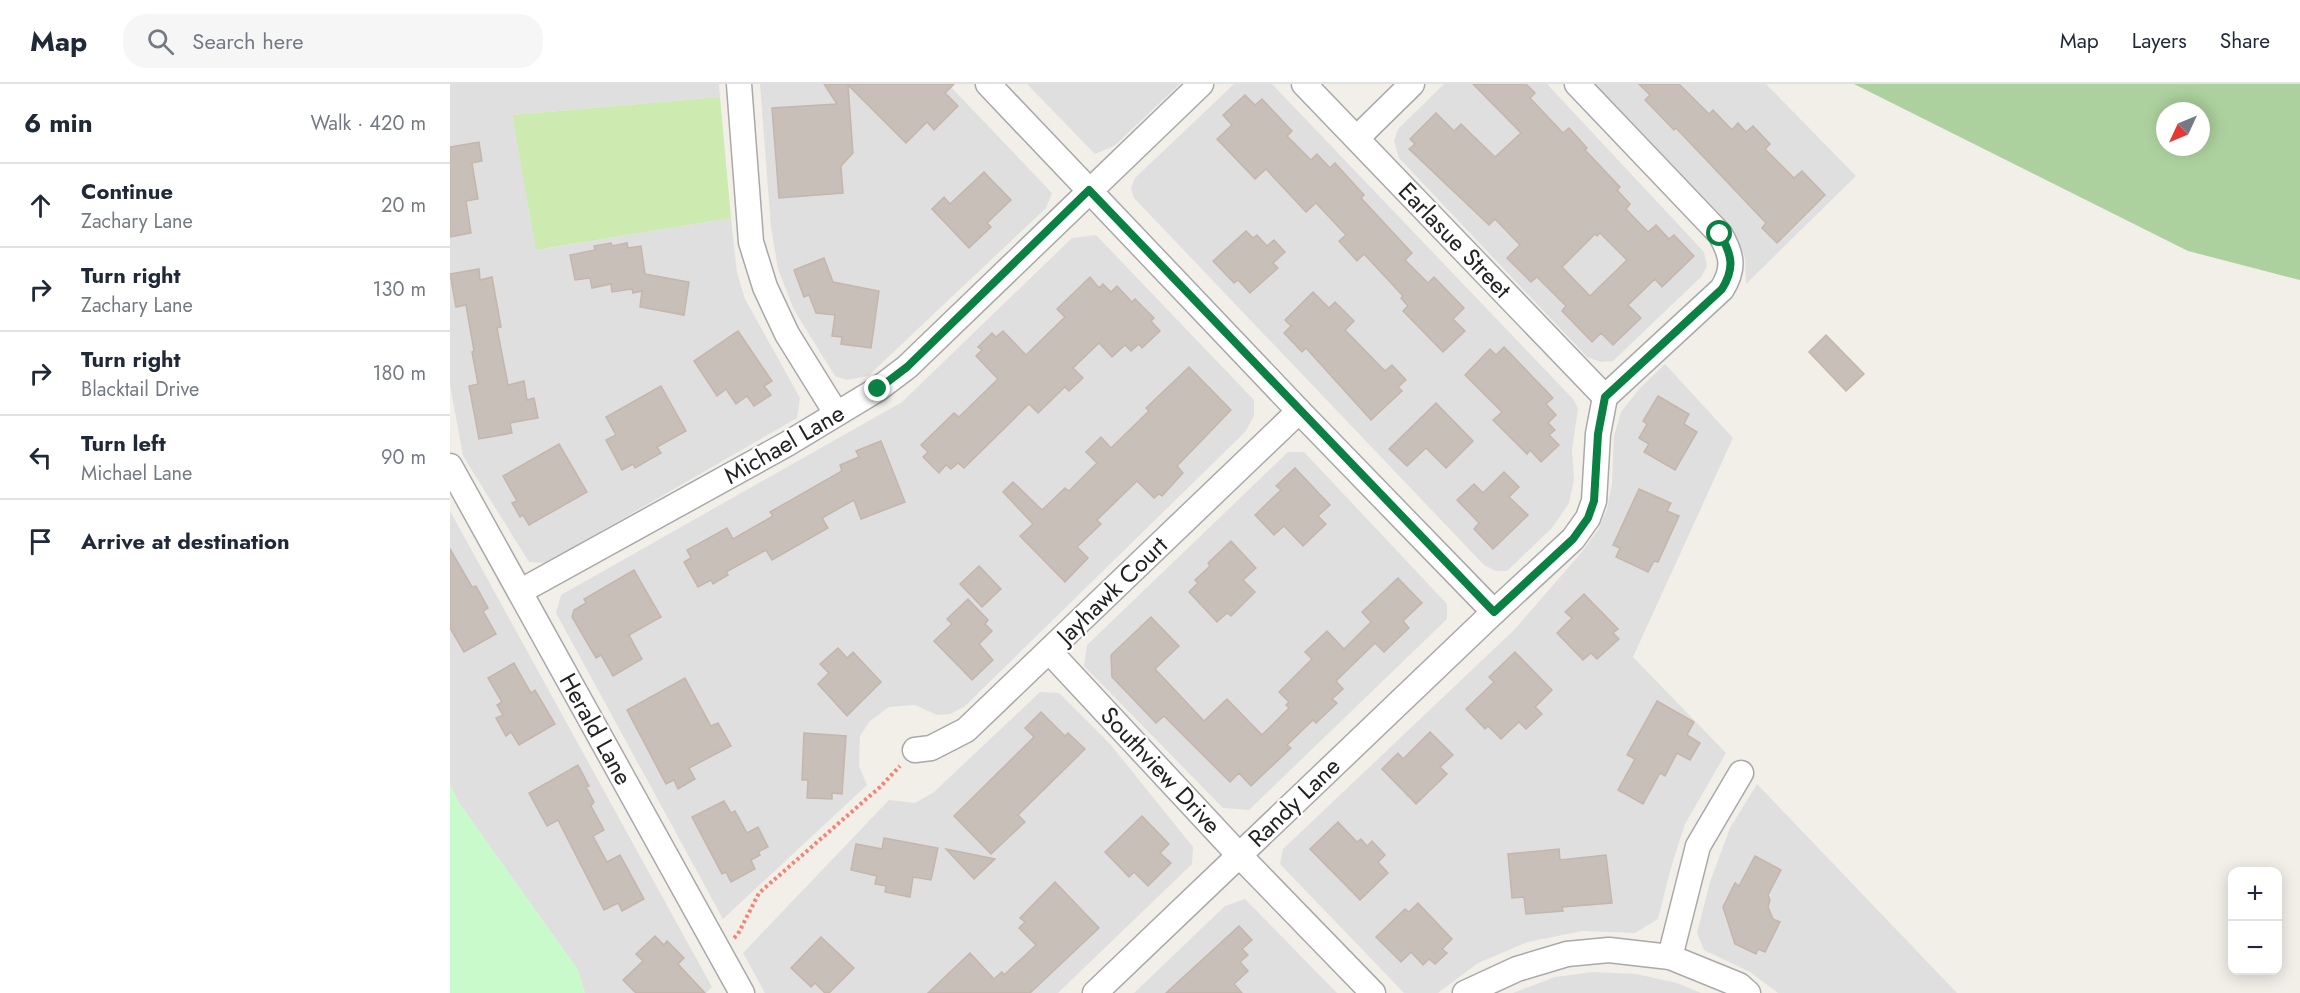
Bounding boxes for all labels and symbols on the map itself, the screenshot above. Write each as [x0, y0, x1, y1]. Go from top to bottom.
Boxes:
north arrow [2156, 102, 2210, 156]
street label: Earlasue Street [1391, 174, 1520, 306]
route start [1706, 220, 1732, 246]
route end [864, 375, 890, 401]
street label: Michael Lane [717, 395, 851, 493]
street label: Jayhawk Court [1047, 528, 1175, 654]
street label: Herald Lane [551, 667, 641, 791]
street label: Southview Drive [1093, 699, 1229, 841]
street label: Randy Lane [1240, 749, 1348, 855]

